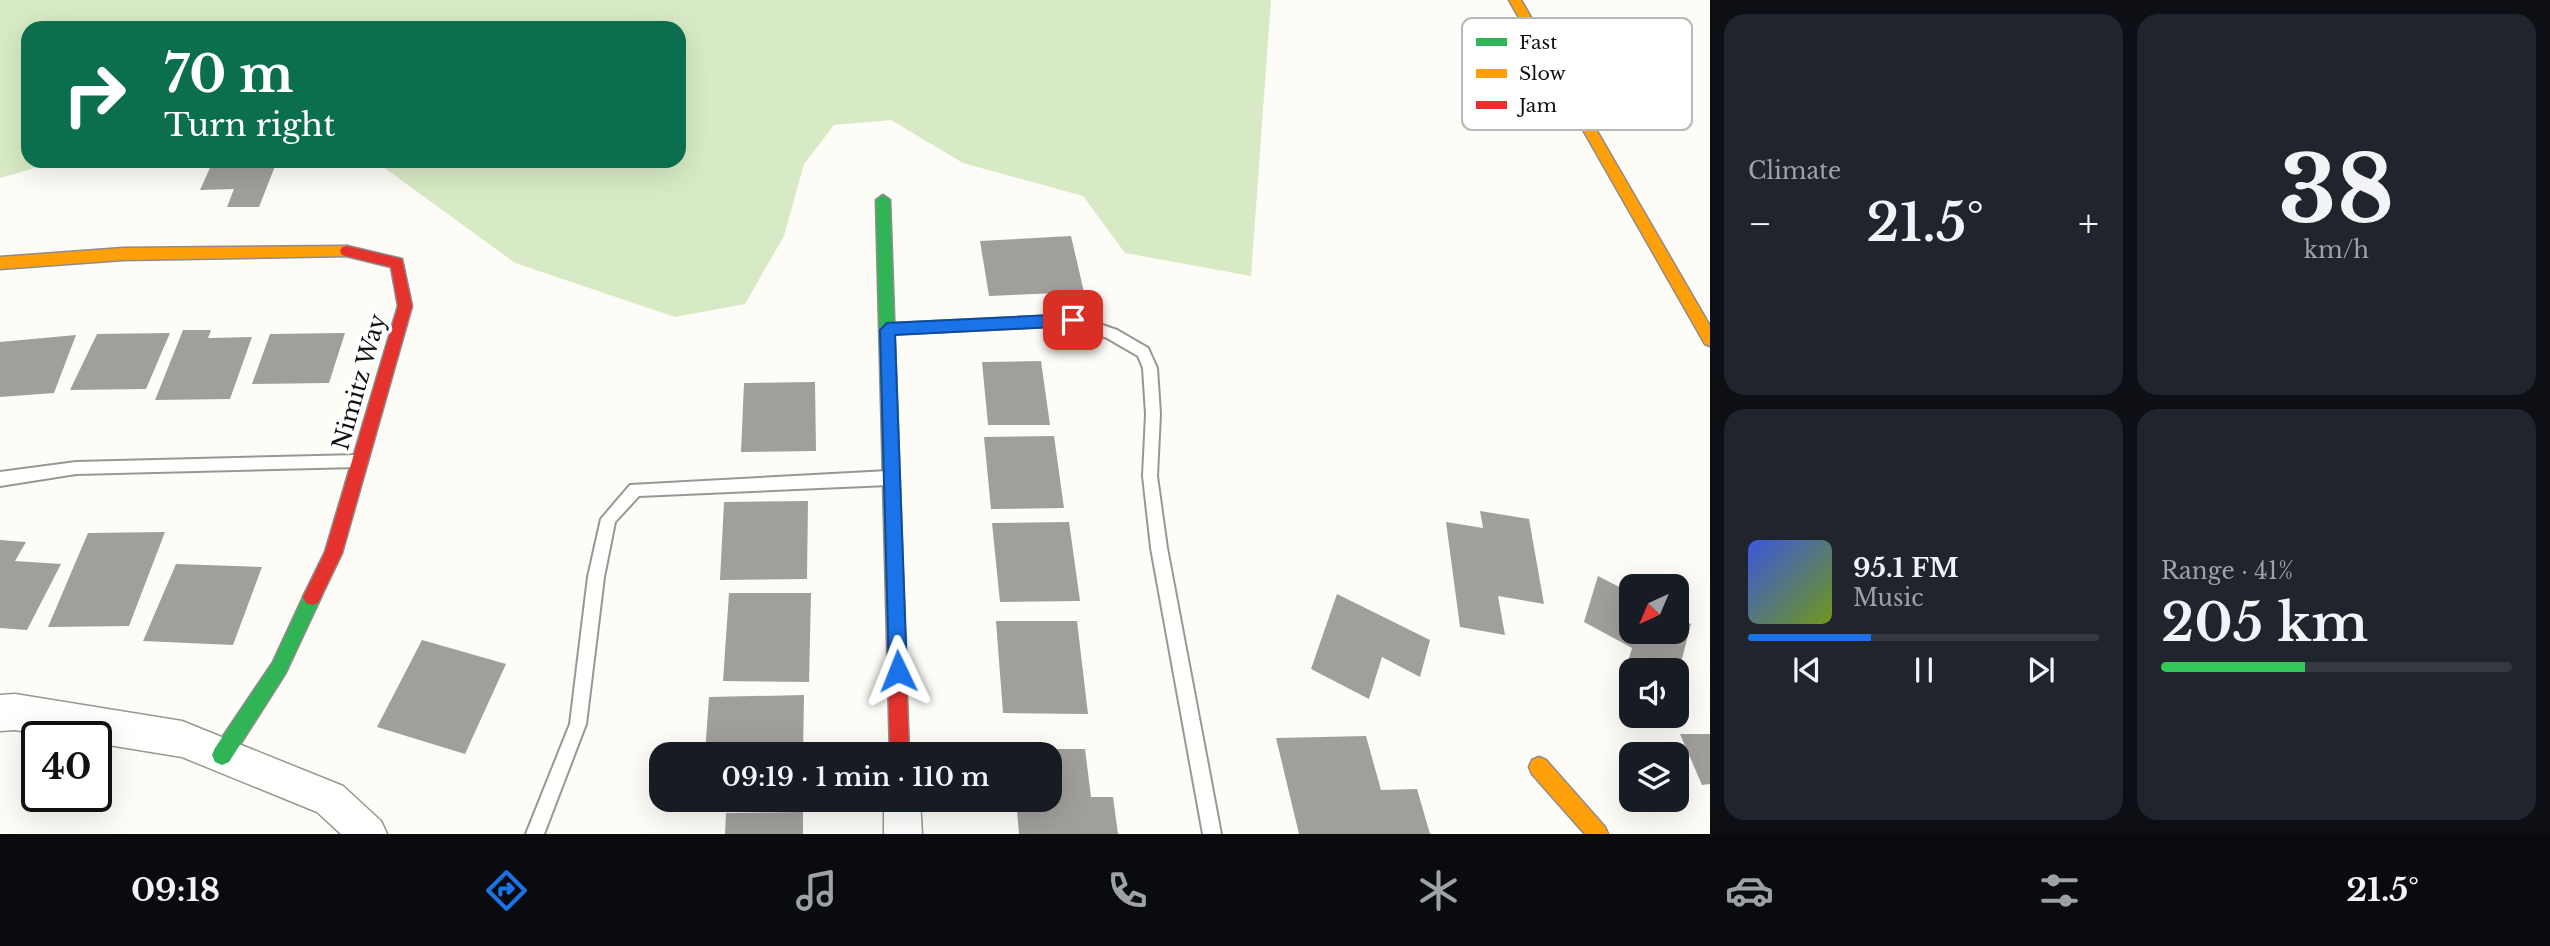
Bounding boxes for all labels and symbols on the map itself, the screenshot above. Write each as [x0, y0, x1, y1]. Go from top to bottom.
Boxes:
legend [1462, 18, 1692, 130]
text: Fast [1519, 31, 1558, 54]
text: Slow [1519, 62, 1566, 85]
text: Jam [1516, 94, 1557, 117]
pin [1043, 290, 1103, 350]
street label: Nimitz Way [326, 311, 392, 453]
north arrow [1619, 574, 1689, 644]
position arrow [861, 634, 935, 708]
speed limit sign: 40 [21, 721, 112, 812]

